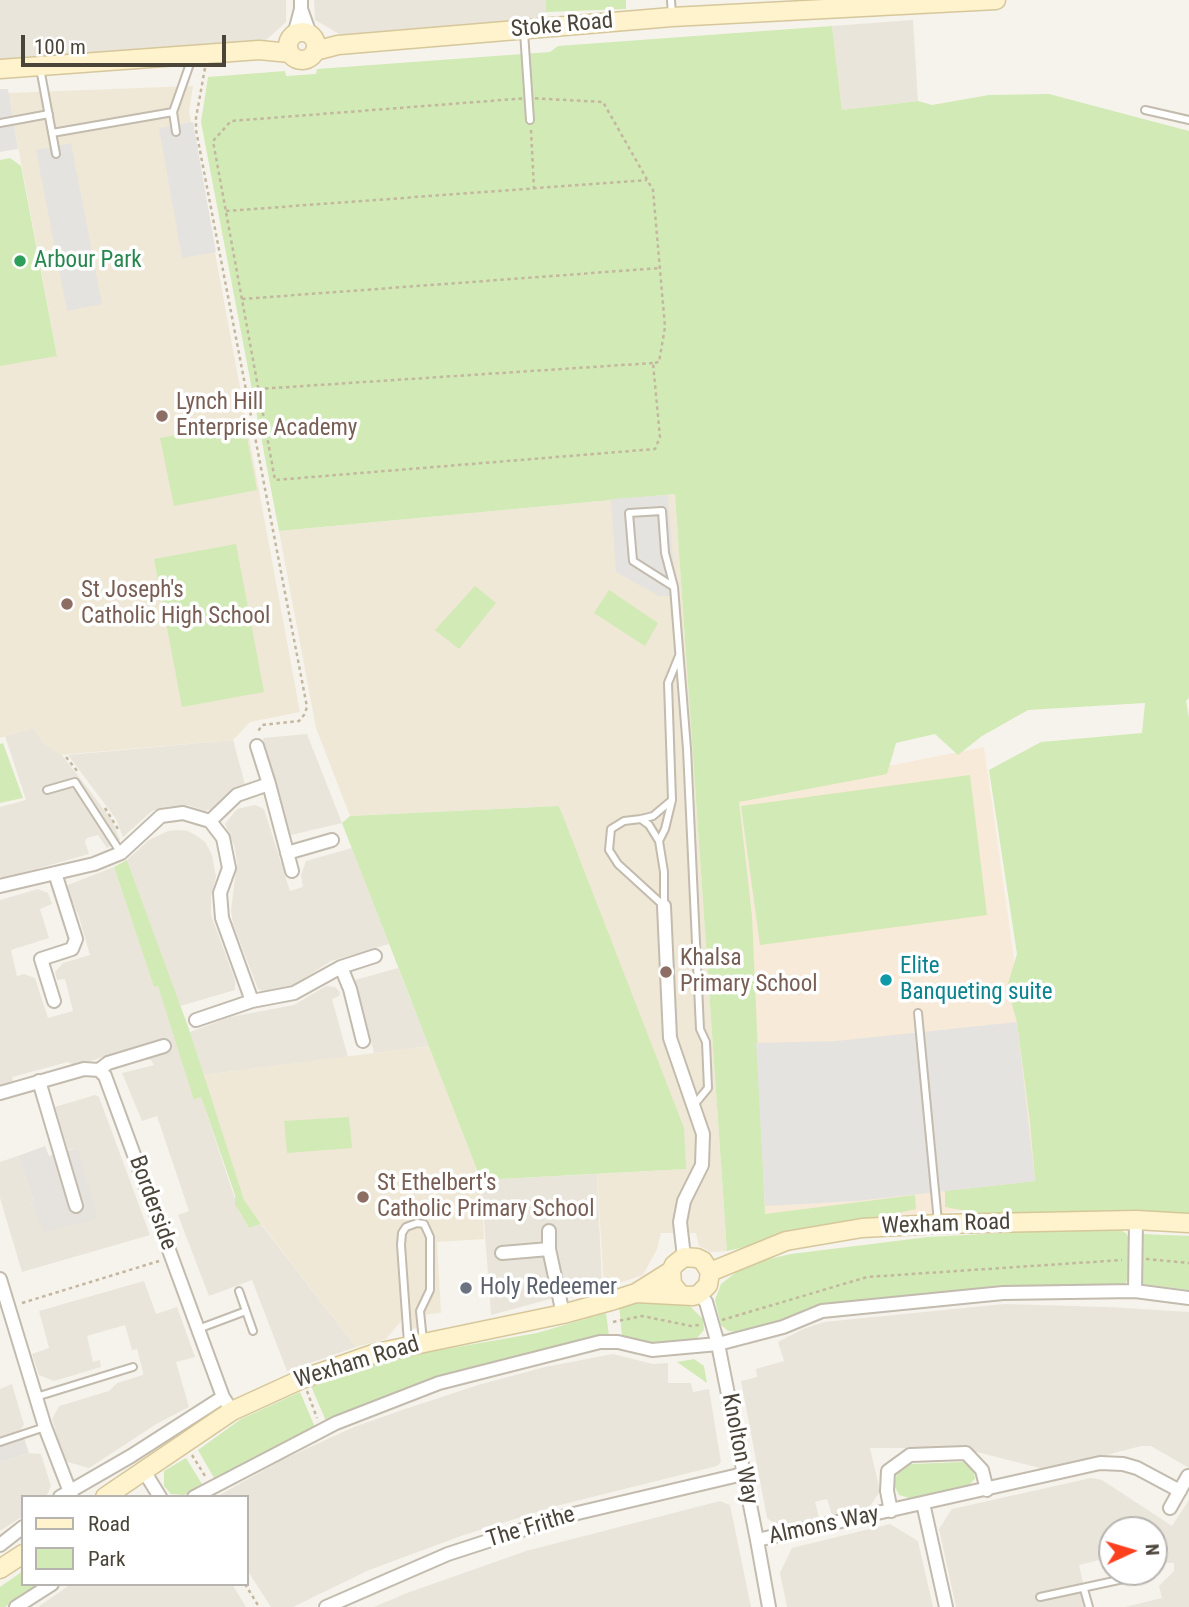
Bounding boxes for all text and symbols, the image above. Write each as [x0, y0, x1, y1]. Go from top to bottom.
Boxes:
street label: Stoke Road [510, 8, 614, 44]
scale bar [24, 21, 229, 65]
text: 100 m [34, 35, 86, 59]
place label: Arbour Park [34, 247, 142, 275]
marker: Arbour Park [12, 253, 28, 269]
place label: Lynch Hill Enterprise Academy [176, 389, 357, 443]
marker: Lynch Hill Enterprise Academy [154, 408, 170, 424]
place label: St Joseph's Catholic High School [81, 577, 270, 631]
marker: St Joseph's Catholic High School [59, 596, 75, 612]
place label: Khalsa Primary School [680, 945, 817, 999]
place label: Elite Banqueting suite [900, 953, 1052, 1007]
marker: Khalsa Primary School [658, 964, 674, 980]
marker: Elite Banqueting suite [878, 972, 894, 988]
street label: Borderside [122, 1152, 182, 1254]
place label: St Ethelbert's Catholic Primary School [377, 1170, 594, 1224]
marker: St Ethelbert's Catholic Primary School [355, 1189, 371, 1205]
street label: Wexham Road [881, 1209, 1011, 1241]
place label: Holy Redeemer [480, 1274, 617, 1302]
marker: Holy Redeemer [458, 1280, 474, 1296]
street label: Wexham Road [291, 1331, 423, 1395]
street label: Knolton Way [715, 1391, 763, 1507]
legend [21, 1495, 248, 1586]
street label: Almons Way [766, 1501, 882, 1551]
street label: The Frithe [484, 1502, 578, 1554]
text: Road [88, 1512, 130, 1536]
north arrow [1098, 1516, 1168, 1586]
text: N [1141, 1543, 1164, 1556]
text: Park [88, 1547, 125, 1571]

